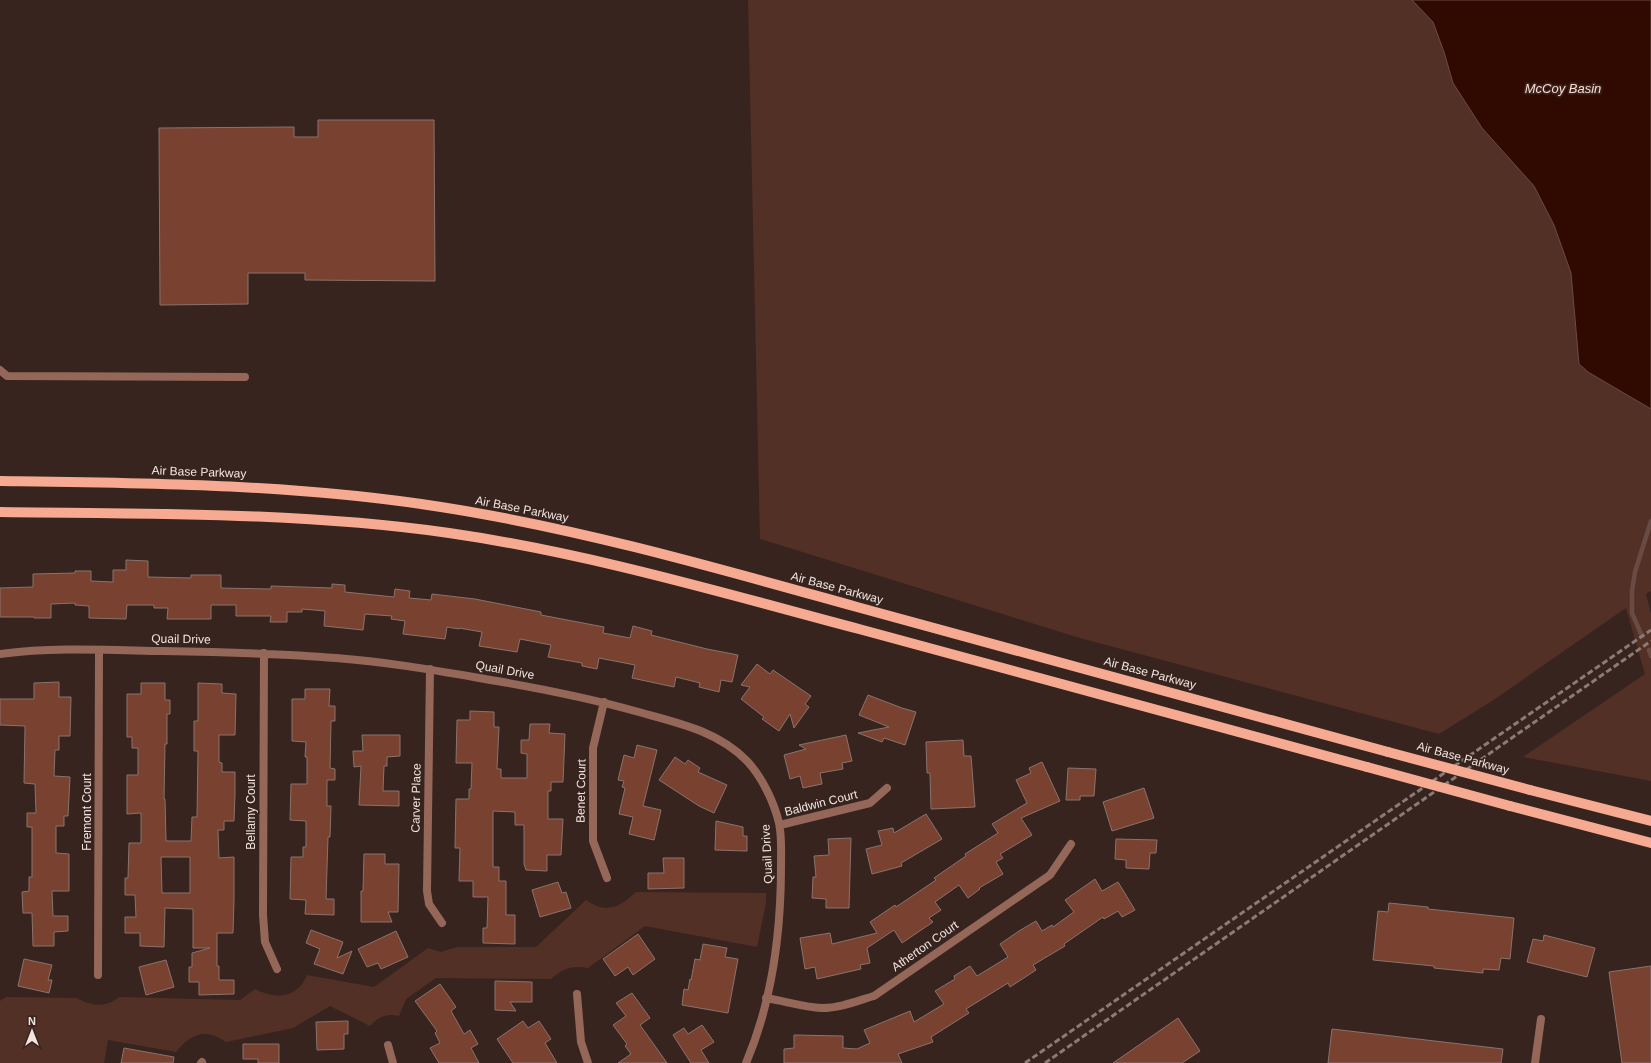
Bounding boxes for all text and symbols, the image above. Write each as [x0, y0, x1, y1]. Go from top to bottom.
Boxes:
water label: McCoy Basin [1525, 81, 1601, 96]
street label: Air Base Parkway [151, 463, 247, 481]
street label: Air Base Parkway [474, 493, 570, 525]
street label: Air Base Parkway [789, 569, 885, 607]
street label: Quail Drive [151, 631, 211, 647]
street label: Air Base Parkway [1102, 654, 1198, 692]
street label: Quail Drive [475, 658, 536, 682]
street label: Air Base Parkway [1415, 739, 1511, 777]
street label: Benet Court [573, 758, 589, 823]
street label: Carver Place [408, 763, 424, 833]
street label: Fremont Court [80, 773, 94, 851]
street label: Bellamy Court [244, 774, 258, 850]
street label: Baldwin Court [783, 787, 860, 819]
street label: Quail Drive [758, 824, 776, 884]
street label: Atherton Court [889, 918, 962, 974]
north arrow [12, 1011, 52, 1051]
text: N [28, 1015, 36, 1027]

